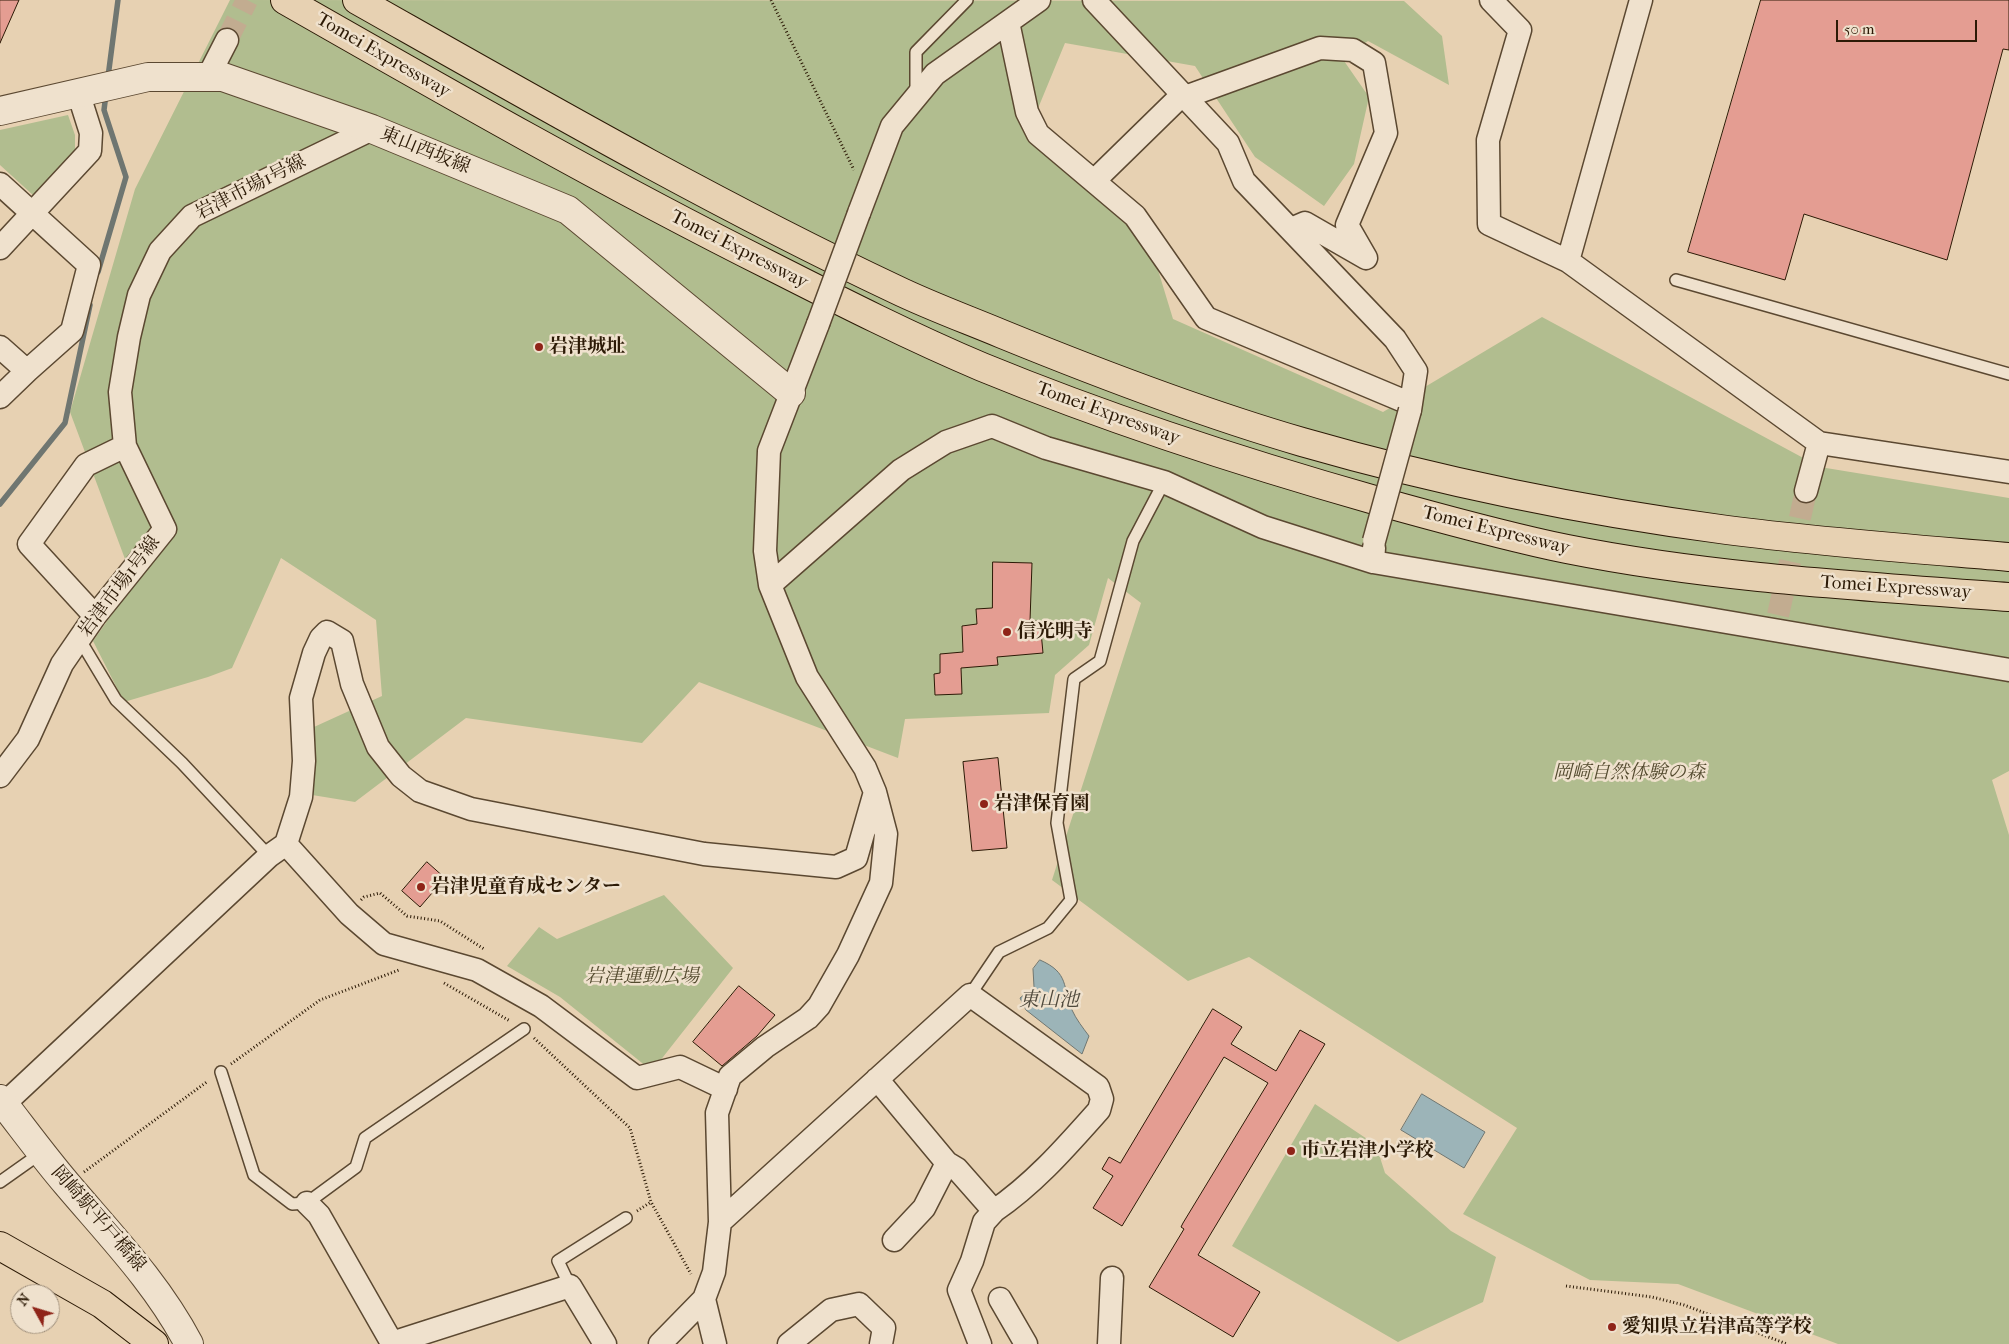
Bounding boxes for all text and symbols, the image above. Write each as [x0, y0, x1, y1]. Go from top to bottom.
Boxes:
street label: Tomei Expressway [312, 8, 454, 104]
scale bar [1839, 10, 1980, 42]
text: 50 m [1844, 20, 1874, 38]
street label: 東山西坂線 [377, 123, 473, 179]
street label: 岩津市場1号線 [192, 150, 310, 226]
street label: Tomei Expressway [667, 206, 811, 294]
place label: 岩津城址 [549, 336, 625, 358]
marker: 岩津城址 [533, 341, 545, 353]
street label: Tomei Expressway [1033, 377, 1183, 451]
street label: Tomei Expressway [1420, 502, 1572, 560]
street label: 岩津市場1号線 [75, 532, 165, 642]
street label: Tomei Expressway [1820, 571, 1972, 605]
place label: 信光明寺 [1017, 621, 1093, 643]
marker: 信光明寺 [1001, 626, 1013, 638]
park label: 岡崎自然体験の森 [1553, 762, 1705, 784]
place label: 岩津保育園 [994, 793, 1089, 815]
marker: 岩津保育園 [978, 798, 990, 810]
place label: 岩津児童育成センター [431, 876, 621, 898]
marker: 岩津児童育成センター [415, 881, 427, 893]
park label: 岩津運動広場 [585, 966, 699, 988]
water label: 東山池 [1019, 989, 1079, 1013]
place label: 市立岩津小学校 [1301, 1140, 1434, 1162]
marker: 市立岩津小学校 [1285, 1145, 1297, 1157]
street label: 岡崎駅平戸橋線 [46, 1161, 150, 1277]
north arrow [10, 1284, 60, 1334]
text: N [14, 1290, 34, 1309]
place label: 愛知県立岩津高等学校 [1622, 1316, 1812, 1338]
marker: 愛知県立岩津高等学校 [1606, 1321, 1618, 1333]

